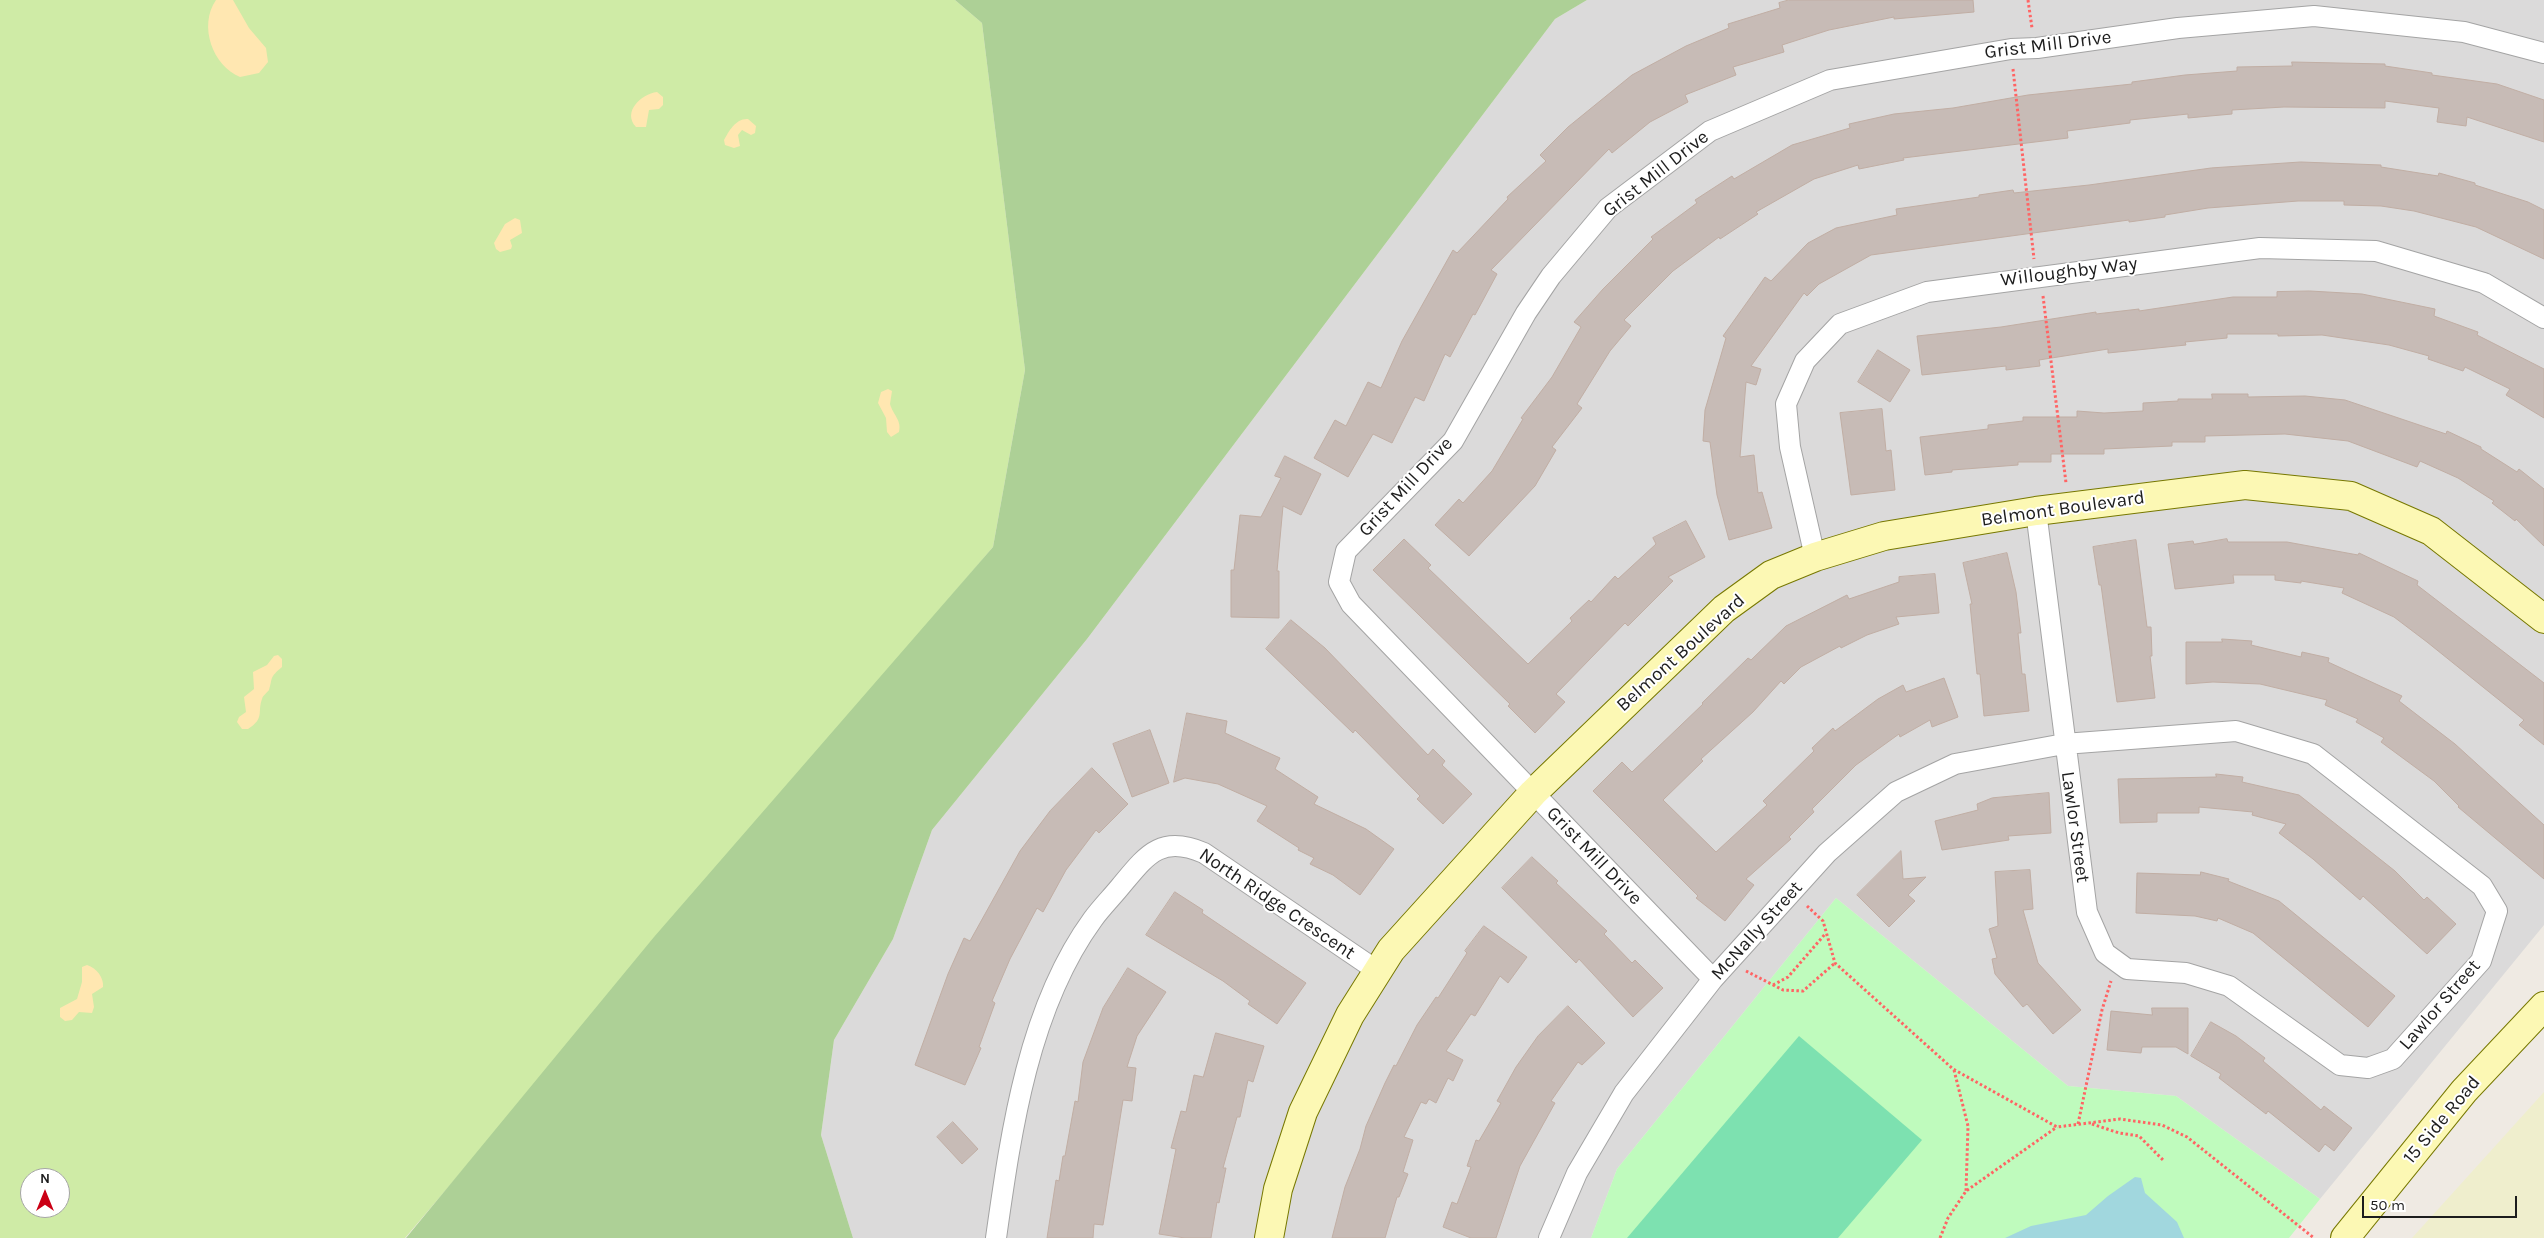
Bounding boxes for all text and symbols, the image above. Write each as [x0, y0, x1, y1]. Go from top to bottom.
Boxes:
street label: Grist Mill Drive [1983, 26, 2113, 64]
street label: Grist Mill Drive [1599, 126, 1713, 222]
street label: Willoughby Way [1999, 252, 2139, 292]
street label: Grist Mill Drive [1354, 433, 1458, 541]
street label: Belmont Boulevard [1980, 486, 2146, 532]
street label: Belmont Boulevard [1612, 589, 1750, 717]
street label: Lawlor Street [2056, 770, 2094, 884]
street label: Grist Mill Drive [1541, 802, 1647, 910]
street label: North Ridge Crescent [1195, 843, 1359, 965]
street label: McNally Street [1707, 877, 1807, 985]
street label: Lawlor Street [2395, 955, 2485, 1055]
street label: 15 Side Road [2399, 1071, 2485, 1169]
north arrow [20, 1168, 70, 1218]
text: N [40, 1170, 50, 1187]
scale bar [2364, 1186, 2519, 1218]
text: 50 m [2370, 1196, 2405, 1214]

